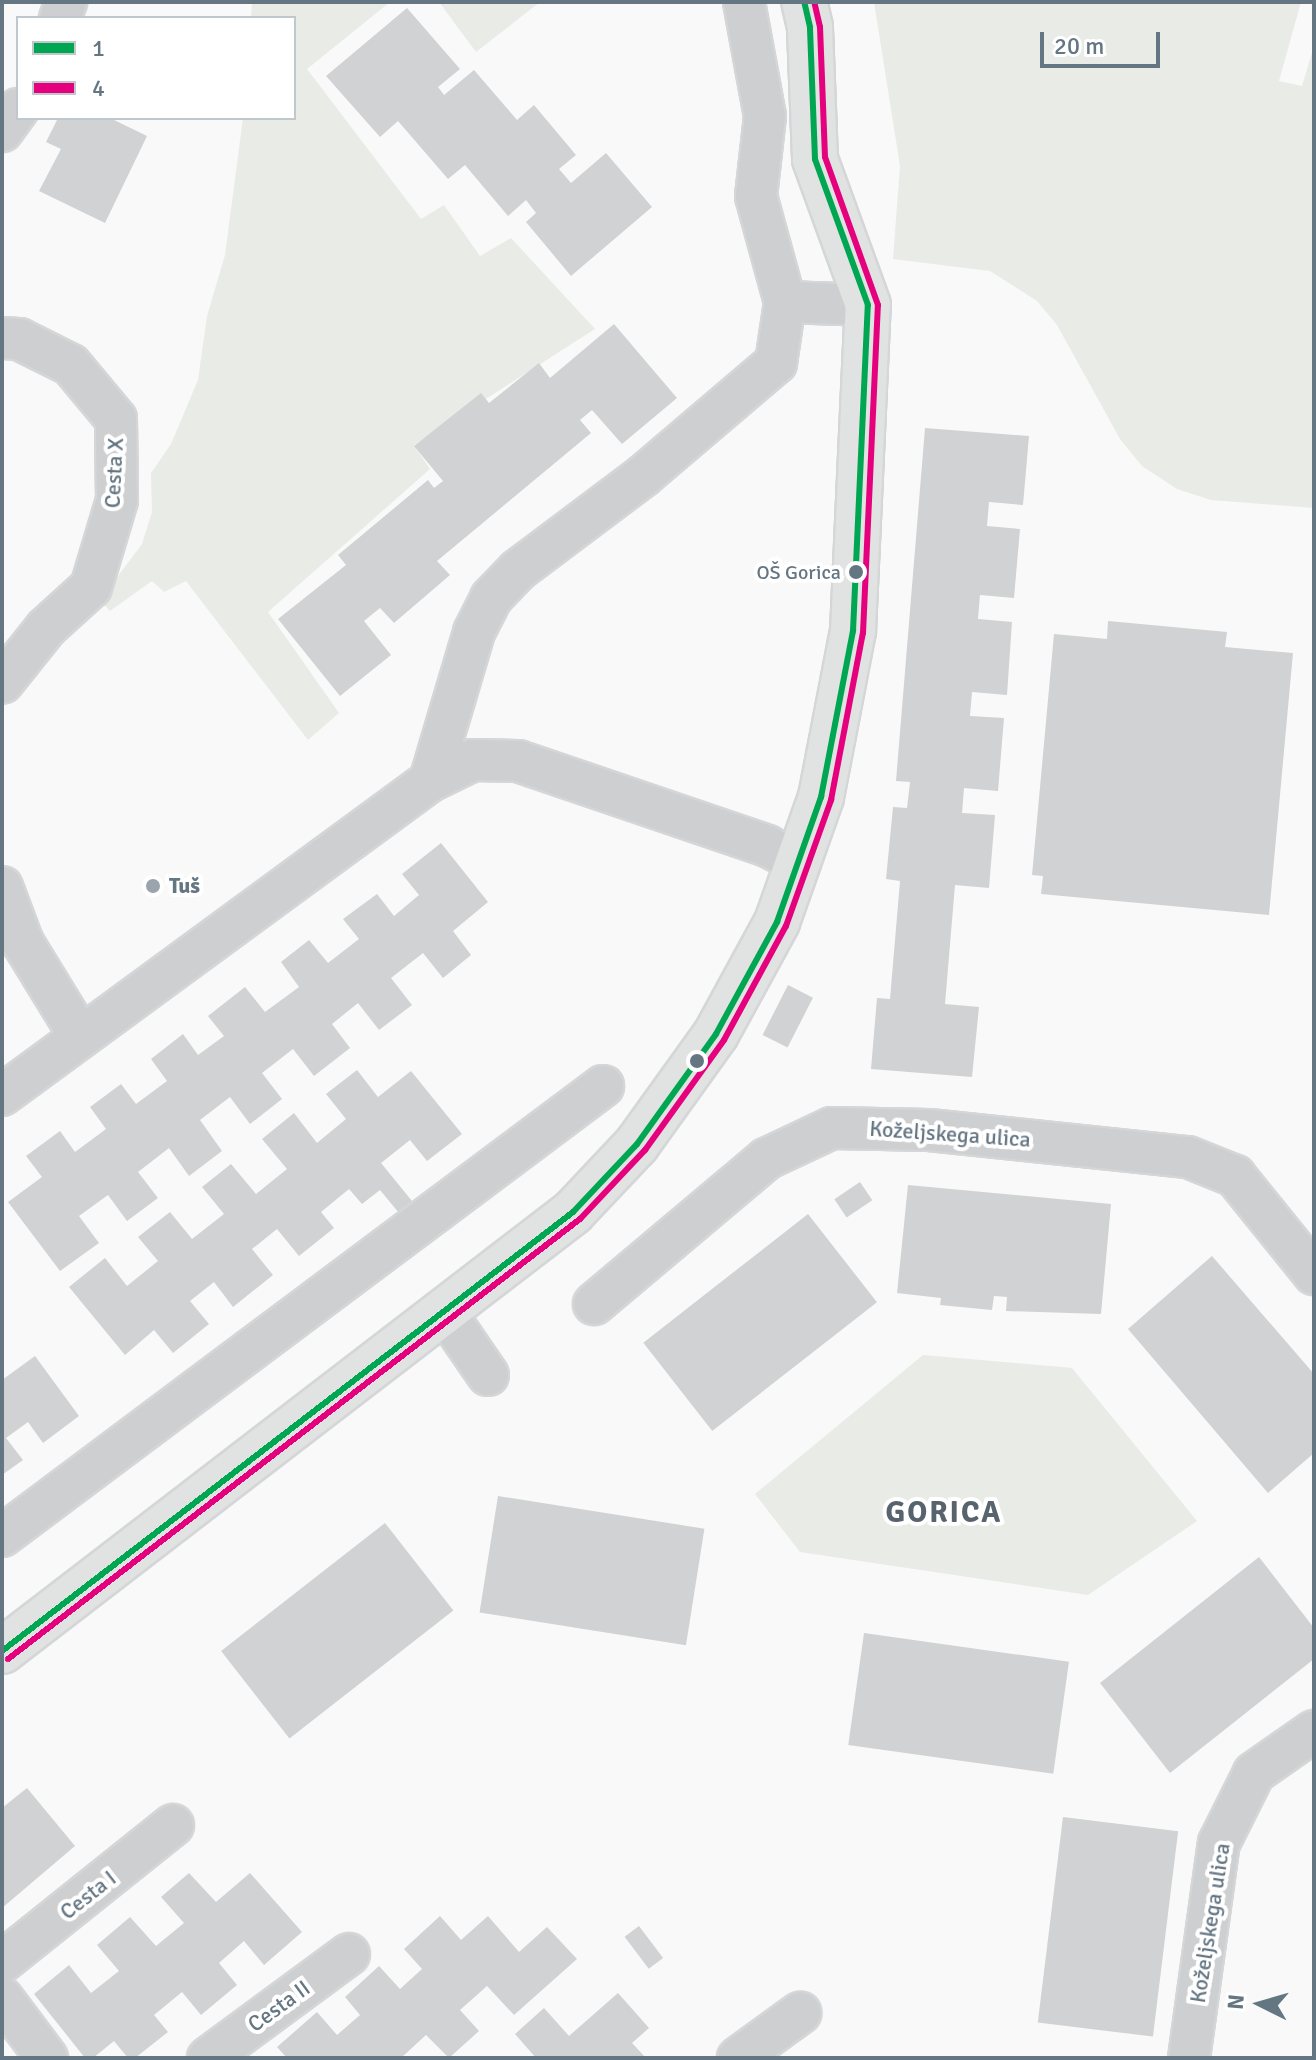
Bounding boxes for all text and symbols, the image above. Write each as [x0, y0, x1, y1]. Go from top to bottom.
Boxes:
legend [16, 16, 296, 120]
scale bar [1044, 16, 1164, 66]
text: 20 m [1054, 31, 1104, 61]
text: 1 [92, 33, 105, 63]
text: 4 [92, 73, 105, 103]
street label: Cesta X [99, 437, 129, 509]
place label: OŠ Gorica [756, 560, 841, 584]
marker: OŠ Gorica [848, 564, 864, 580]
place label: Tuš [169, 873, 200, 899]
marker: Tuš [144, 877, 162, 895]
unlabelled marker [689, 1053, 705, 1069]
street label: Koželjskega ulica [869, 1115, 1031, 1153]
district label: GORICA [886, 1495, 1002, 1531]
street label: Koželjskega ulica [1184, 1841, 1236, 2005]
street label: Cesta I [55, 1865, 121, 1925]
north arrow [1220, 1964, 1300, 2044]
street label: Cesta II [243, 1975, 315, 2037]
text: N [1221, 1993, 1250, 2011]

